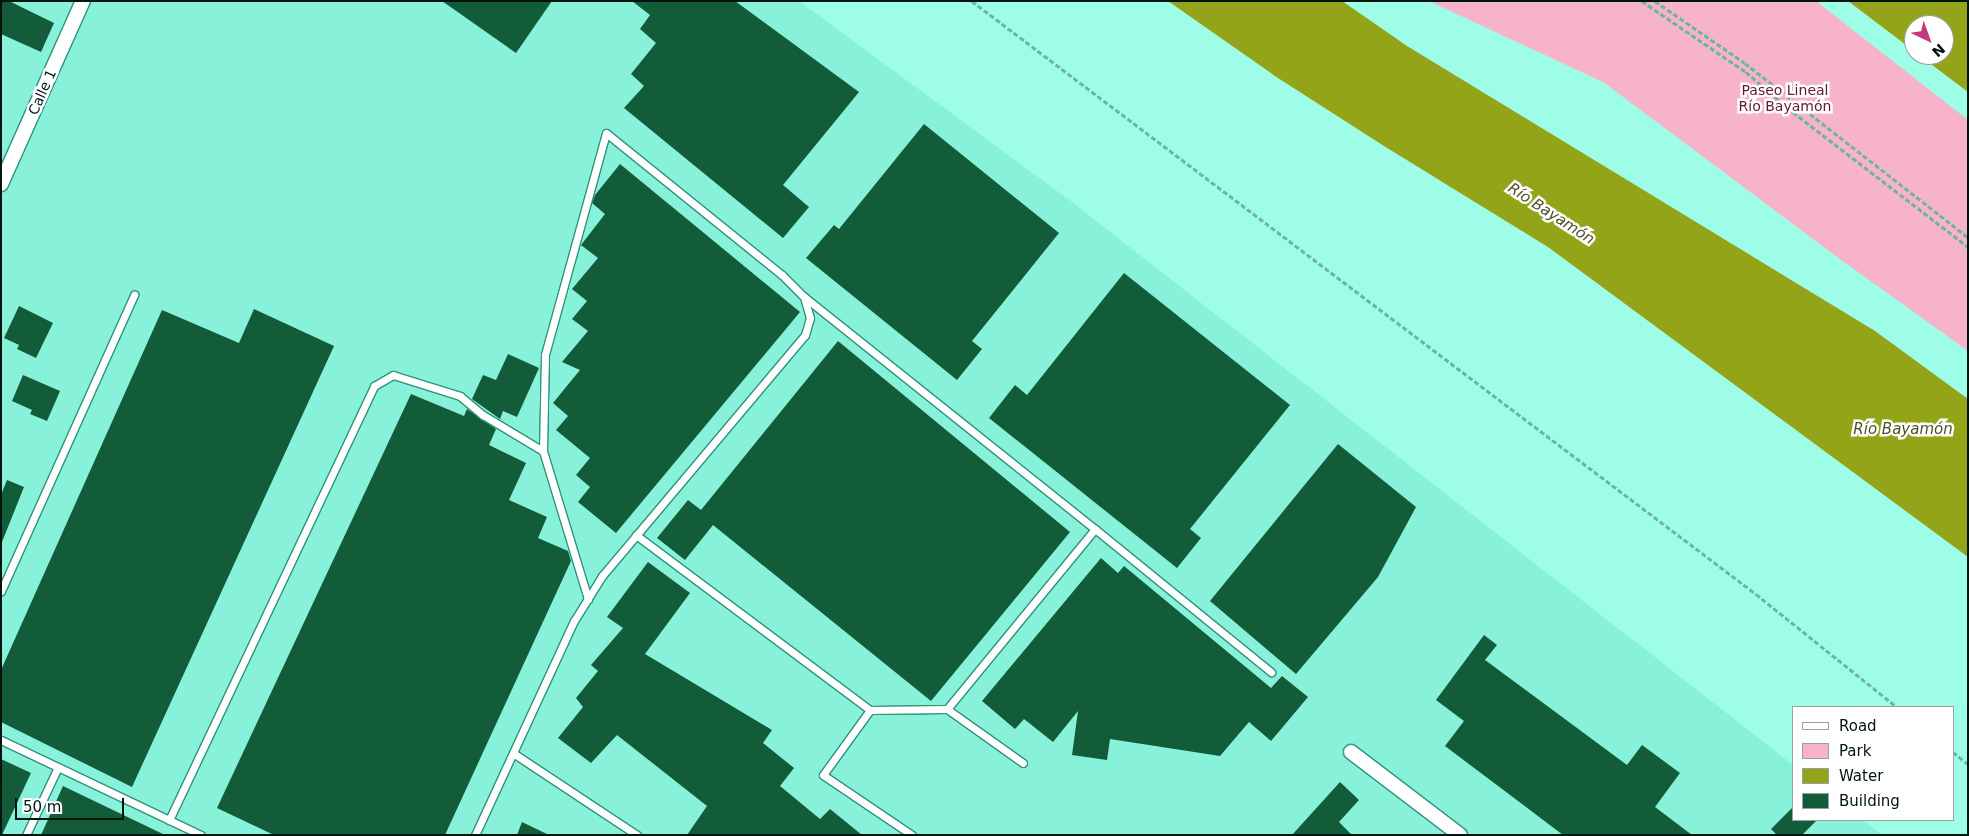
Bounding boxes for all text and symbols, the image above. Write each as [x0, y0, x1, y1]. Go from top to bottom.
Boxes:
north arrow [1904, 15, 1954, 65]
text: N [1929, 41, 1948, 60]
street label: Calle 1 [25, 67, 59, 117]
park label: Paseo Lineal Río Bayamón [1739, 82, 1831, 114]
water label: Río Bayamón [1504, 179, 1598, 249]
water label: Río Bayamón [1853, 421, 1953, 439]
legend [1792, 706, 1954, 821]
text: Road [1839, 717, 1877, 735]
text: Park [1839, 742, 1871, 760]
text: Water [1839, 767, 1883, 785]
scale bar [18, 788, 126, 820]
text: Building [1839, 792, 1900, 810]
text: 50 m [23, 798, 61, 816]

